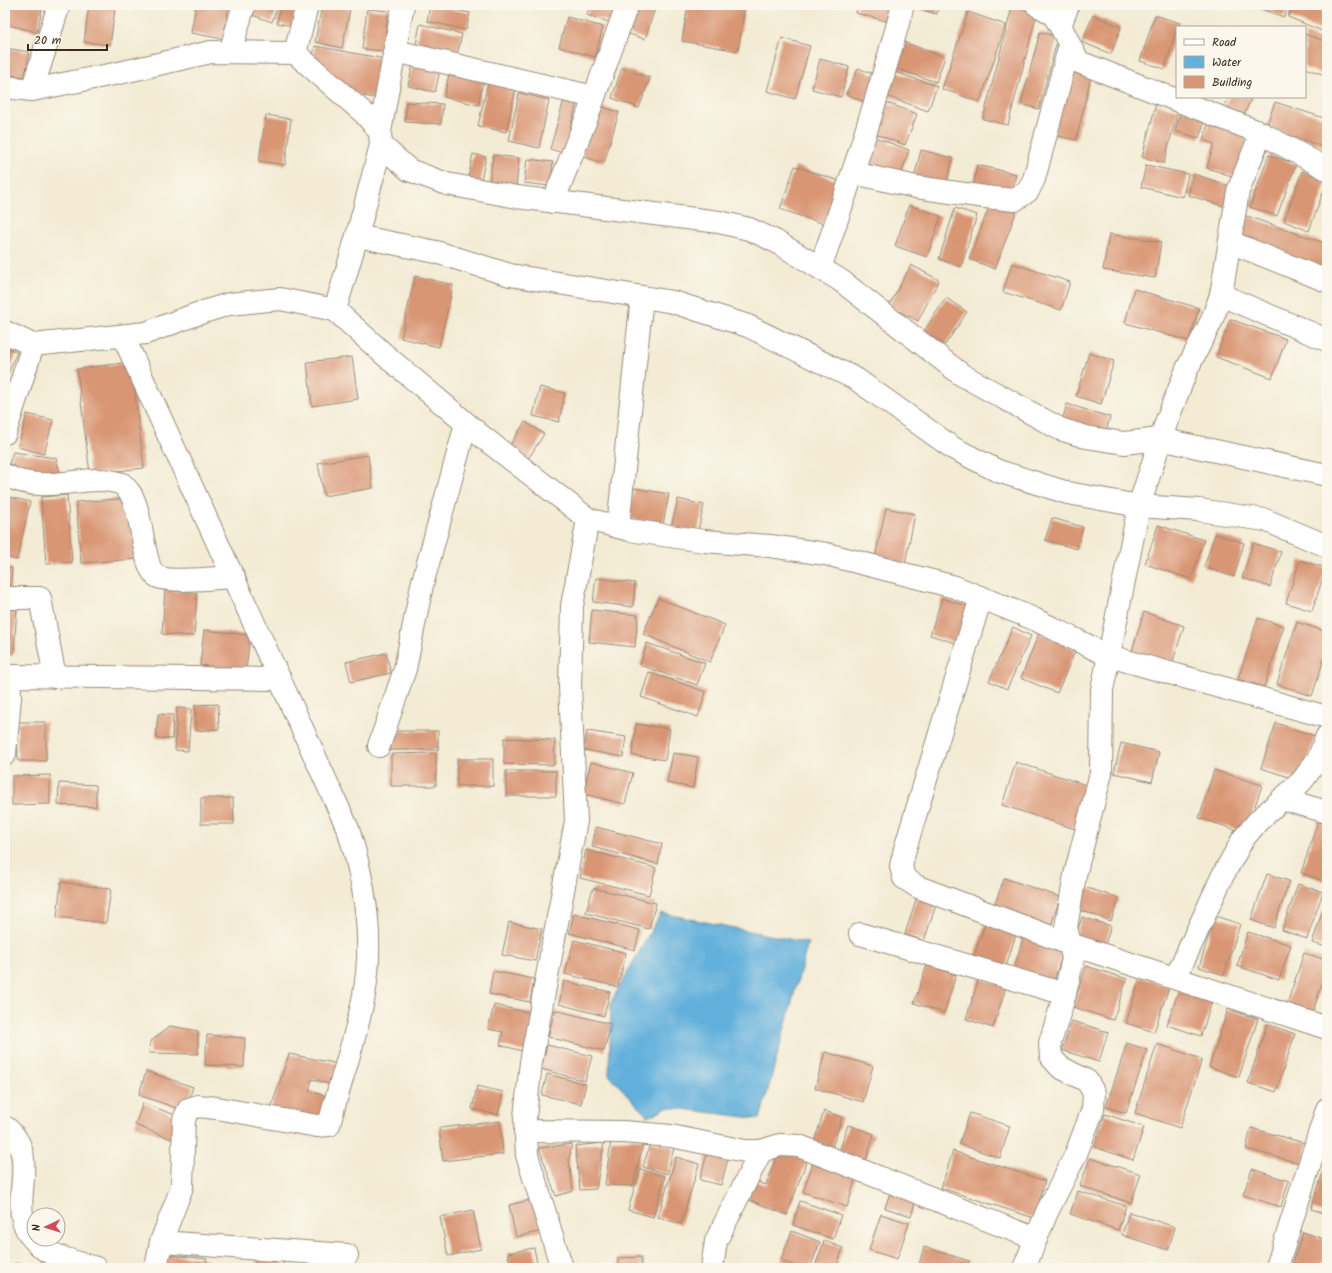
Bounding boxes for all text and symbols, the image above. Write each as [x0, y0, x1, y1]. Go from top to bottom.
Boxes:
scale bar [28, 26, 107, 52]
legend [1176, 26, 1306, 98]
text: 20 m [34, 31, 62, 50]
text: Road [1212, 33, 1237, 52]
text: Water [1212, 53, 1242, 72]
text: Building [1212, 73, 1252, 92]
north arrow [26, 1207, 66, 1247]
text: N [28, 1223, 46, 1232]

